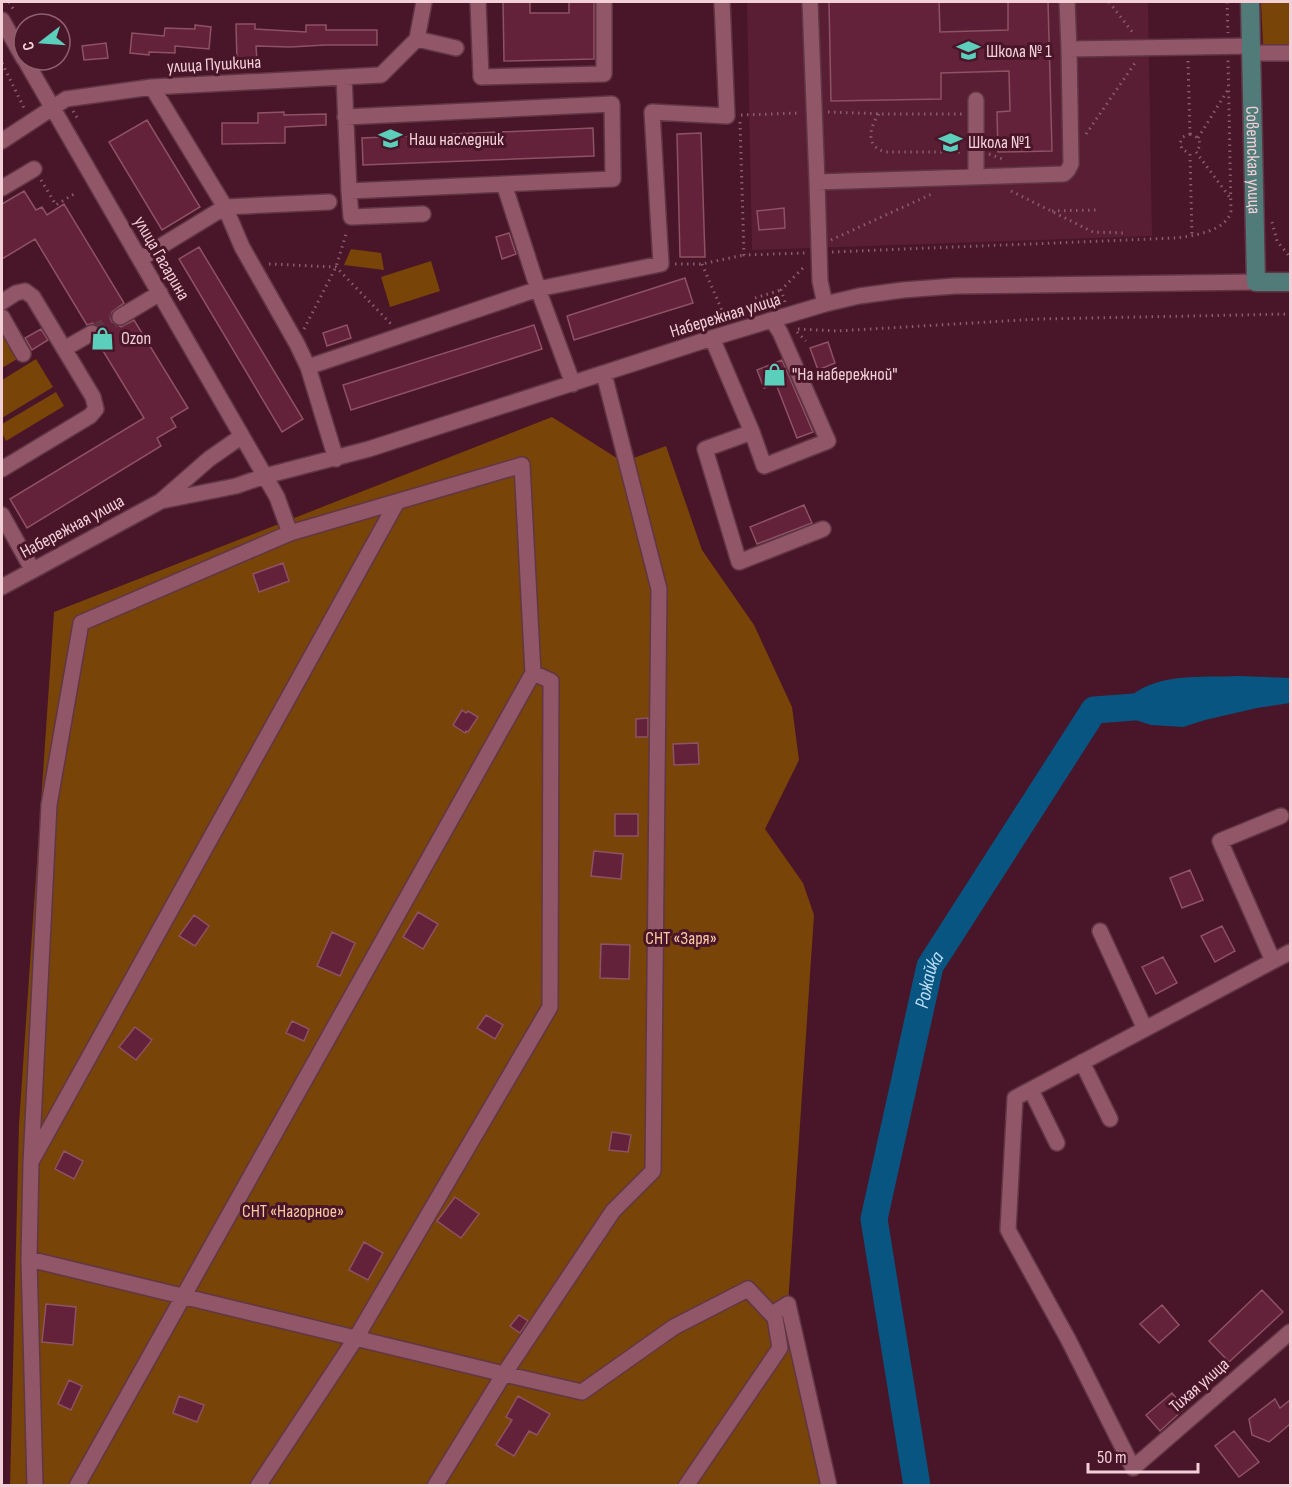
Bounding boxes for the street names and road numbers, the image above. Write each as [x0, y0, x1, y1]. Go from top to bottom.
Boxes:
street label: улица Пушкина [166, 52, 262, 77]
street label: Советская улица [1241, 106, 1265, 214]
street label: улица Гагарина [129, 213, 194, 304]
street label: Набережная улица [667, 289, 783, 342]
street label: Набережная улица [17, 490, 128, 563]
street label: Тихая улица [1165, 1354, 1233, 1417]

